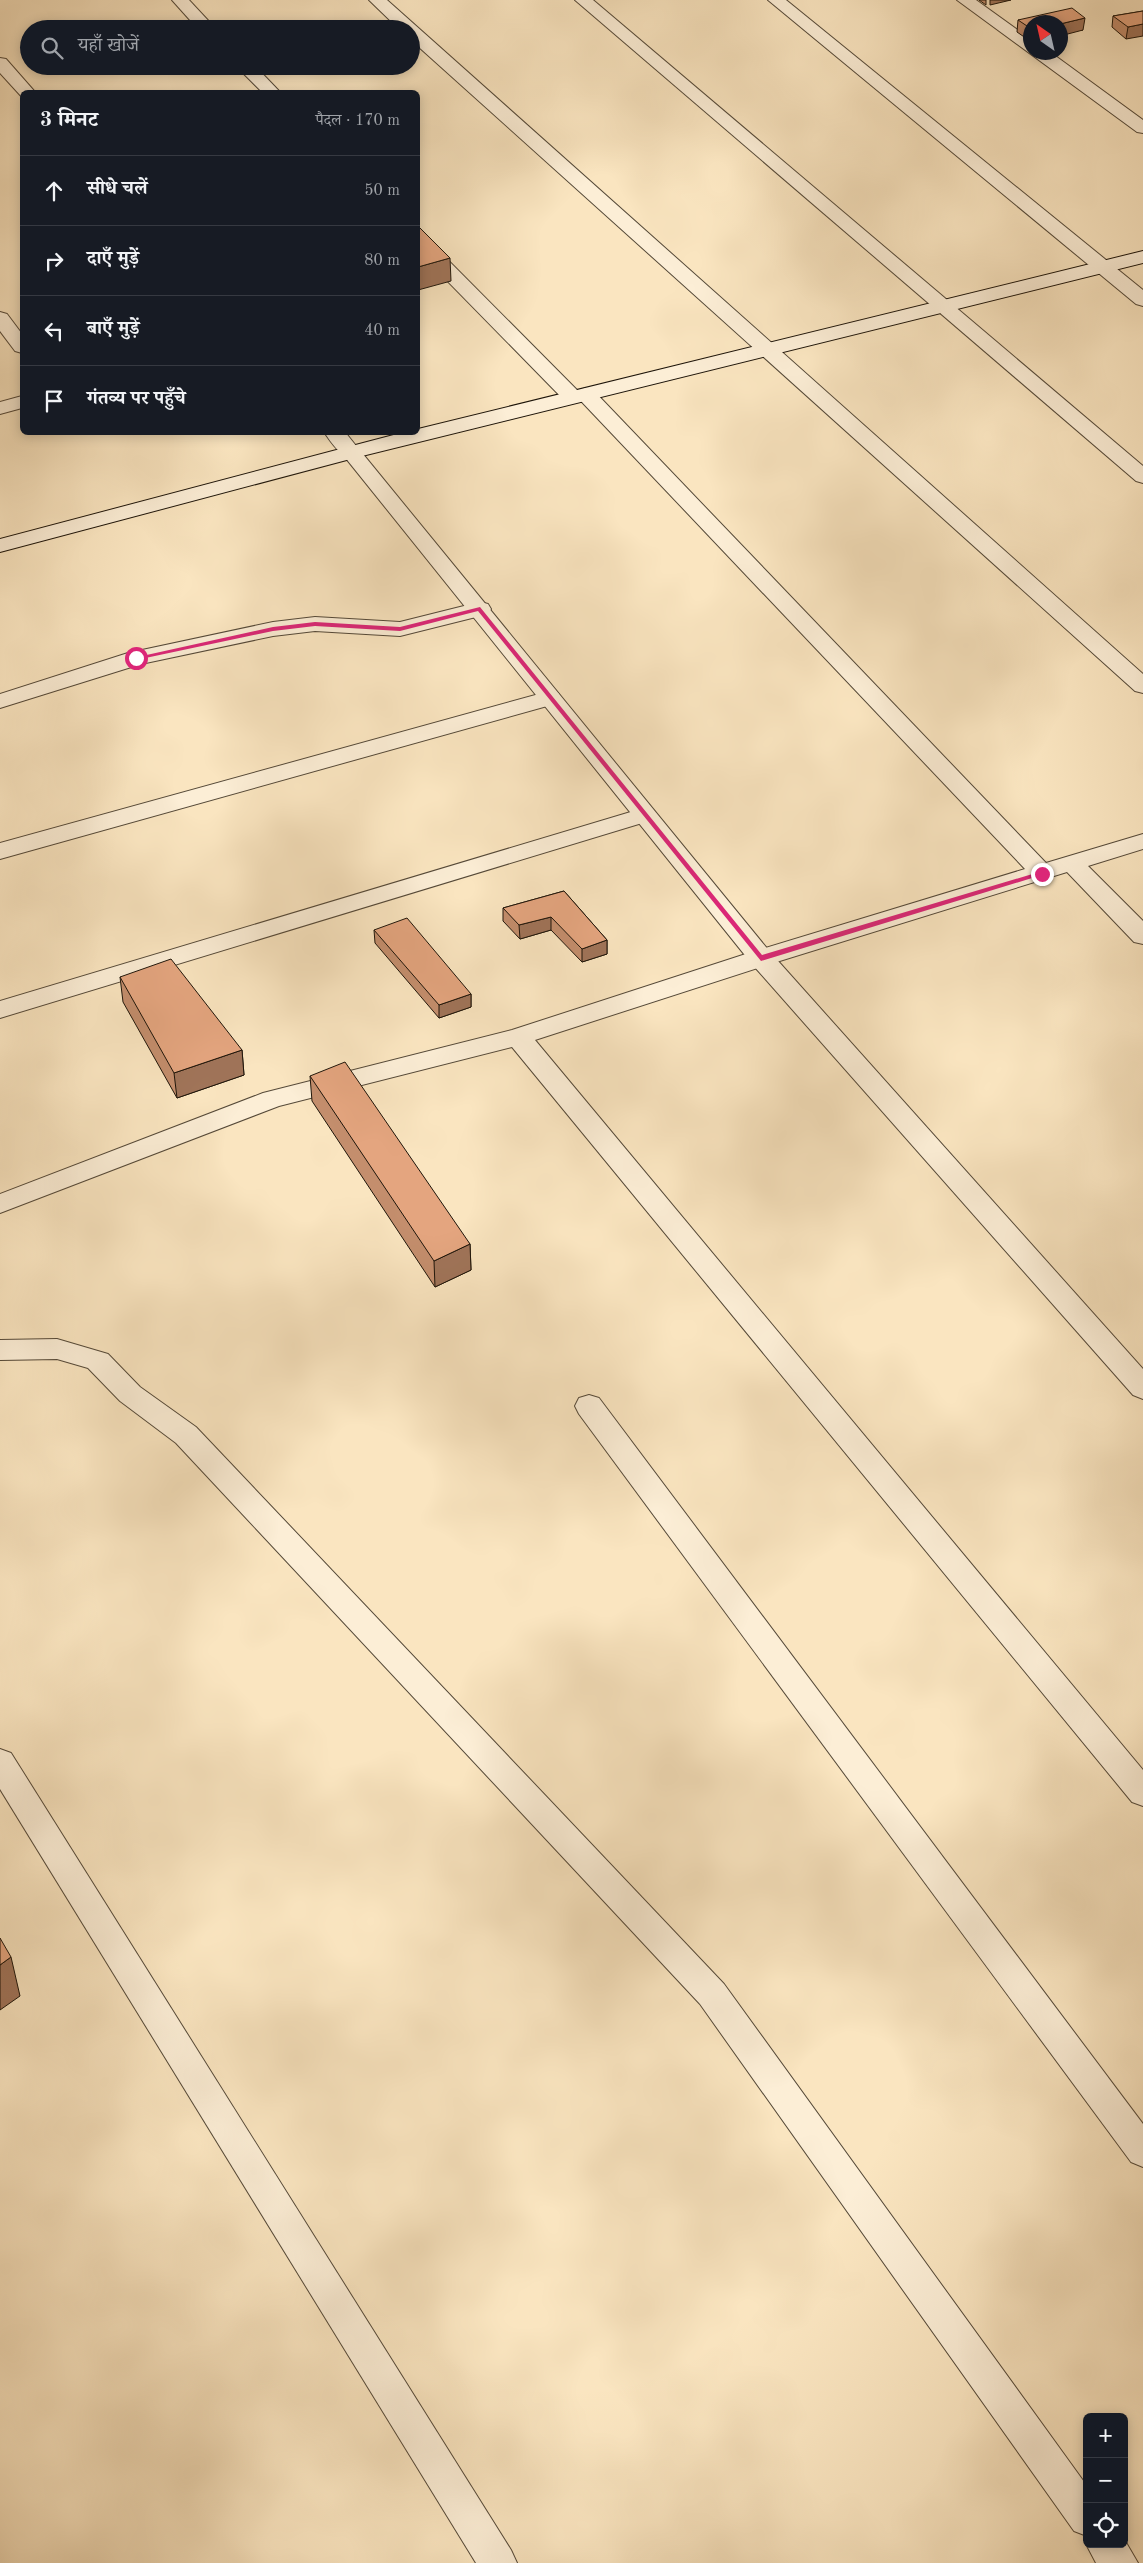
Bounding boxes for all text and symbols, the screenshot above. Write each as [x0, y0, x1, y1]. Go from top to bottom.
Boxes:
north arrow [1023, 15, 1068, 60]
search box [20, 20, 420, 75]
icon: search [38, 34, 66, 62]
text: यहाँ खोजें [78, 37, 139, 56]
text: 3 मिनट [40, 110, 98, 131]
text: पैदल · 170 m [315, 113, 400, 129]
icon: ahead [40, 177, 68, 205]
text: सीधे चलें [87, 180, 147, 199]
text: 50 m [364, 183, 400, 199]
icon: right [40, 247, 68, 275]
text: दाएँ मुड़ें [87, 250, 139, 269]
text: 80 m [364, 253, 400, 269]
icon: left [40, 317, 68, 345]
text: बाएँ मुड़ें [87, 320, 139, 339]
text: 40 m [364, 323, 400, 339]
icon: arrive [40, 387, 68, 415]
text: गंतव्य पर पहुँचे [87, 390, 186, 409]
route start [125, 647, 148, 670]
route end [1031, 863, 1054, 886]
map controls [1083, 2413, 1128, 2548]
button: + [1083, 2413, 1128, 2458]
button: − [1083, 2458, 1128, 2503]
button: locate [1083, 2503, 1128, 2548]

